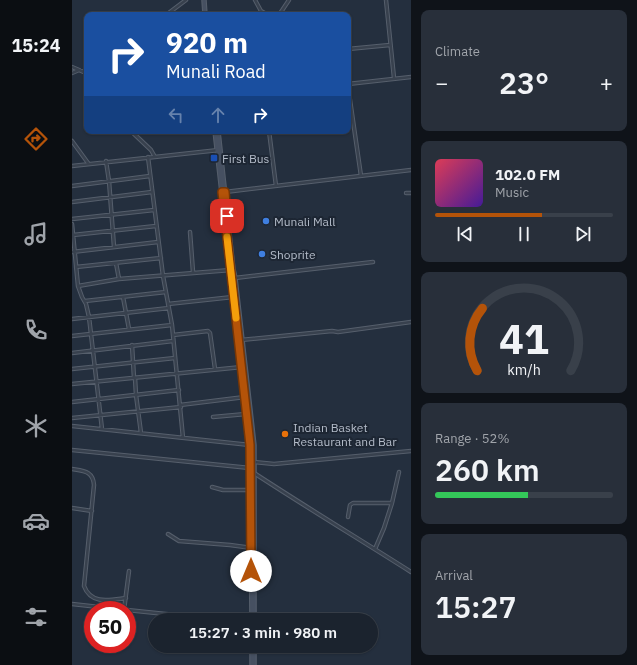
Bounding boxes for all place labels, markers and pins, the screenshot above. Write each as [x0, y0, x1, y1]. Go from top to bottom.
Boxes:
place label: First Bus [222, 151, 270, 166]
marker: First Bus [209, 153, 219, 163]
pin [210, 199, 244, 233]
place label: Munali Mall [274, 214, 336, 229]
marker: Munali Mall [261, 216, 271, 226]
place label: Shoprite [270, 247, 316, 262]
marker: Shoprite [257, 249, 267, 259]
place label: Indian Basket Restaurant and Bar [293, 420, 397, 449]
marker: Indian Basket Restaurant and Bar [280, 429, 290, 439]

